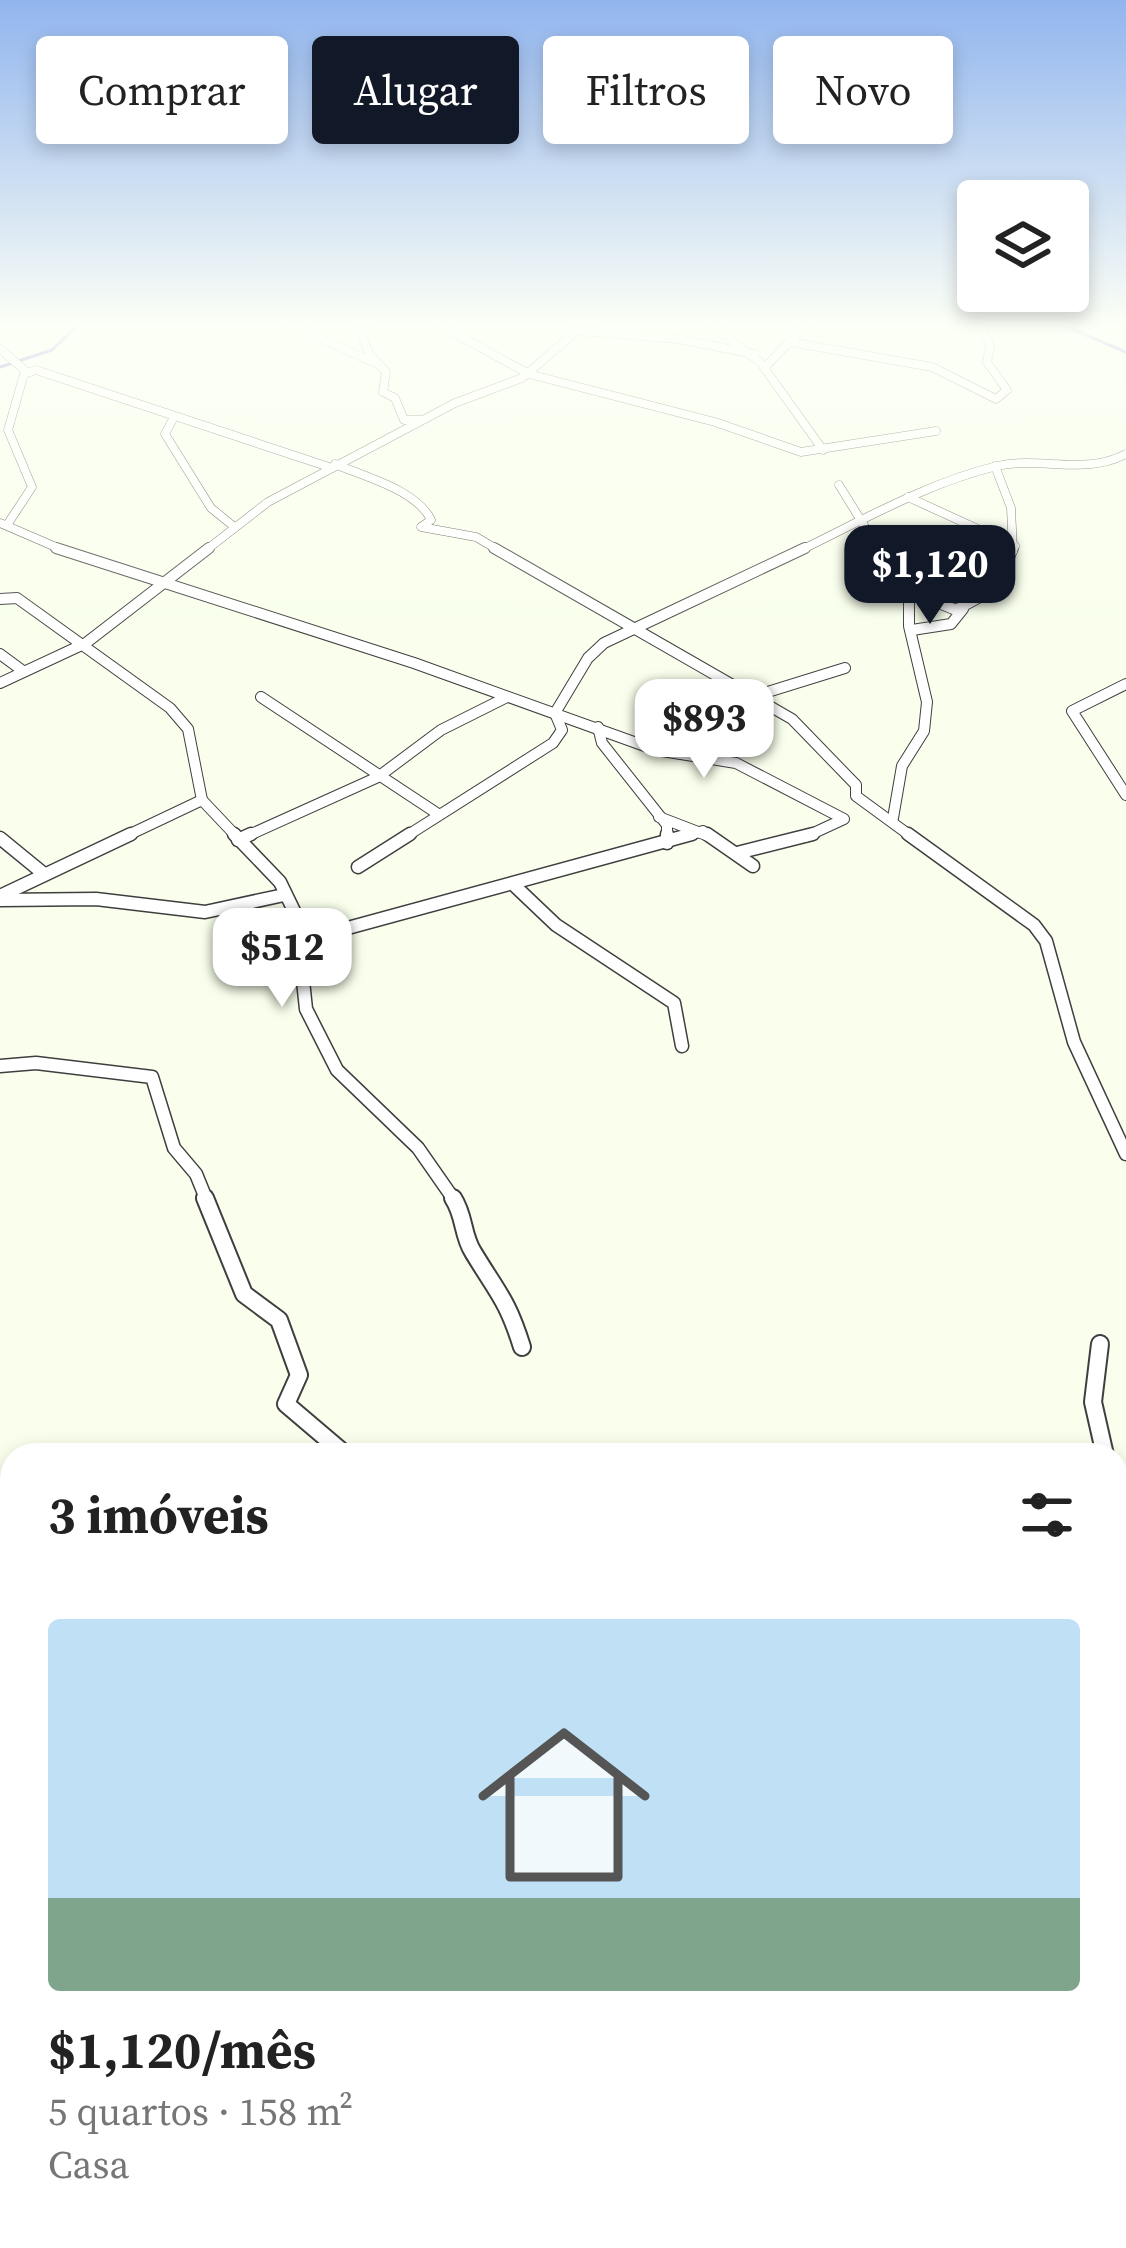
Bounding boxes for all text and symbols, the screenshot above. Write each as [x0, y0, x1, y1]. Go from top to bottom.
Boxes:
chip: Comprar [36, 36, 288, 144]
chip: Alugar [312, 36, 519, 144]
chip: Filtros [543, 36, 749, 144]
chip: Novo [773, 36, 953, 144]
map controls [957, 180, 1089, 312]
button: layers [957, 180, 1089, 312]
pin: $1,120 [832, 525, 1028, 627]
text: $1,120 [871, 537, 989, 590]
pin: $893 [633, 679, 775, 781]
text: $893 [662, 691, 746, 744]
pin: $512 [211, 908, 353, 1010]
text: $512 [240, 920, 324, 973]
text: 3 imóveis [48, 1480, 269, 1550]
icon: filters [1014, 1482, 1080, 1548]
icon: home [456, 1697, 672, 1913]
text: $1,120/mês [48, 2015, 316, 2085]
text: 5 quartos · 158 m² [48, 2085, 353, 2138]
text: Casa [48, 2138, 129, 2191]

